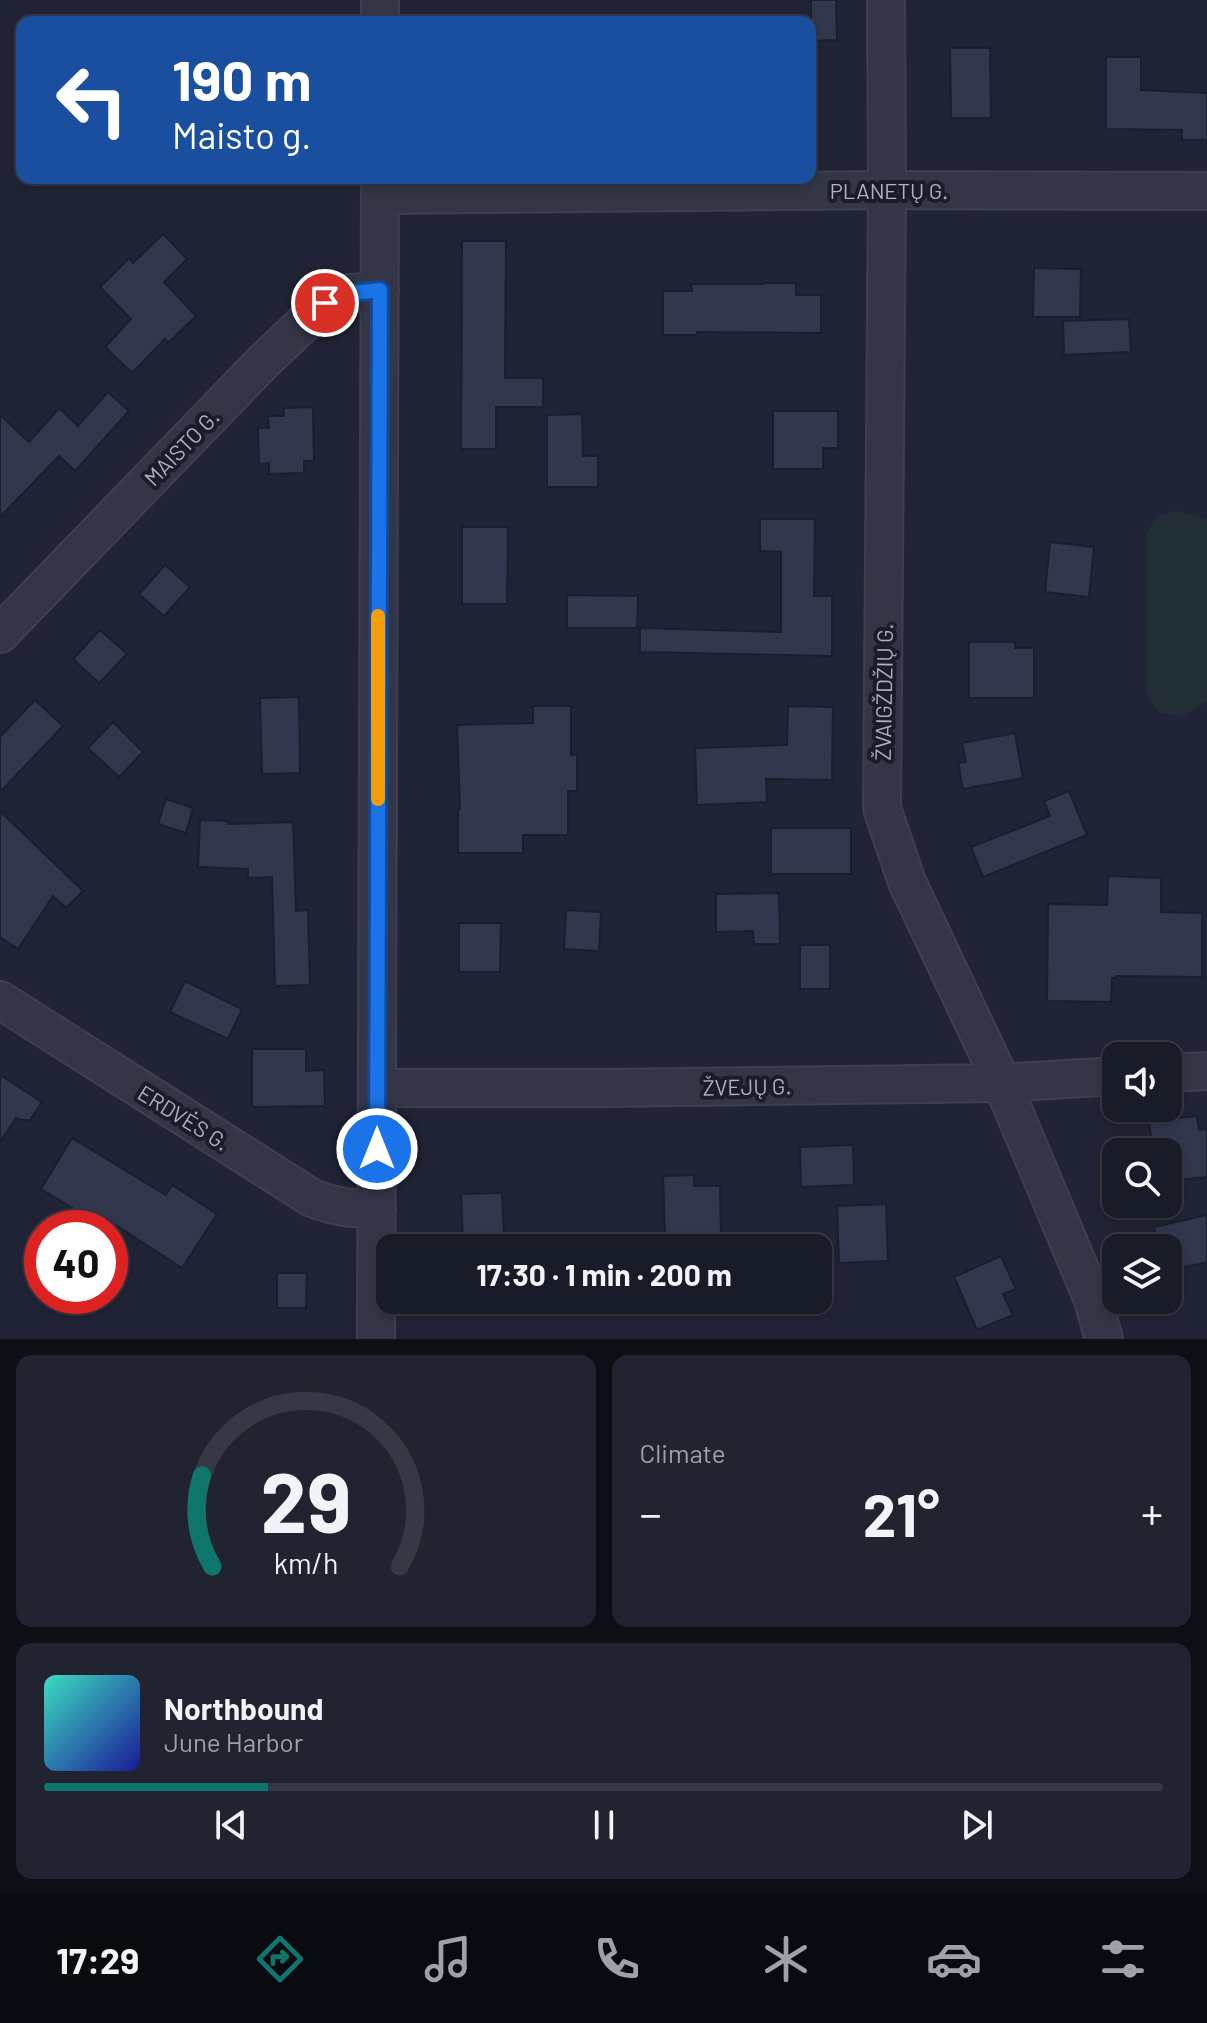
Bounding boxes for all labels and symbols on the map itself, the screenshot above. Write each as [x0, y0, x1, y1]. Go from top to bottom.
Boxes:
street label: PLANETŲ G. [830, 177, 948, 203]
pin [291, 269, 359, 337]
street label: MAISTO G. [138, 403, 224, 491]
street label: ŽVAIGŽDŽIŲ G. [869, 623, 897, 761]
street label: ŽVEJŲ G. [702, 1072, 792, 1100]
street label: ERDVĖS G. [134, 1079, 234, 1155]
position arrow [335, 1107, 419, 1191]
speed limit sign: 40 [24, 1210, 128, 1314]

